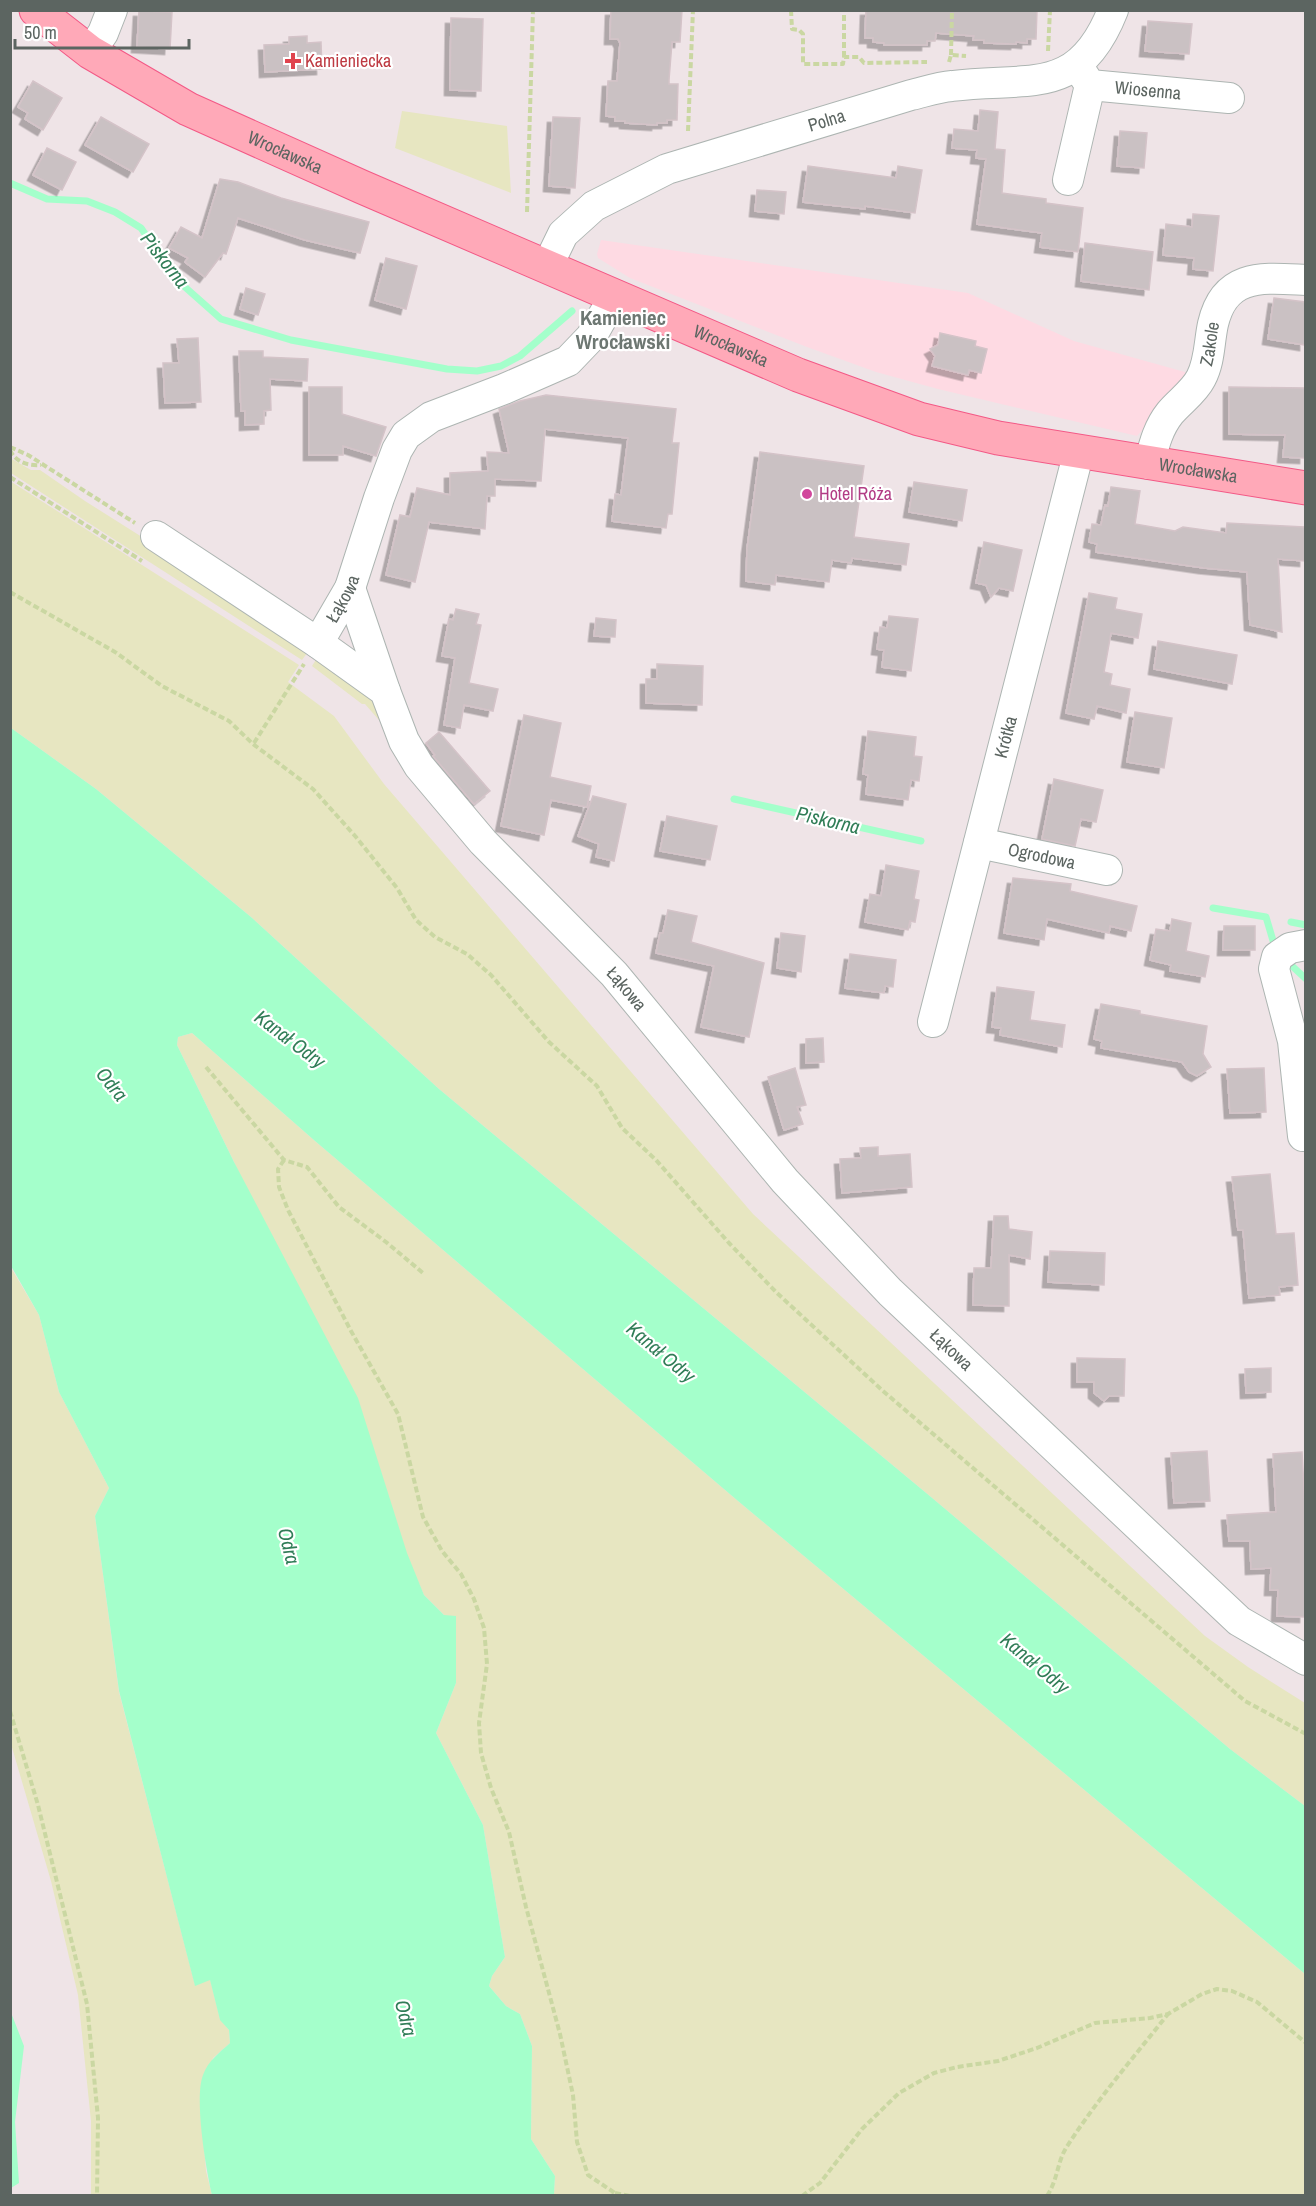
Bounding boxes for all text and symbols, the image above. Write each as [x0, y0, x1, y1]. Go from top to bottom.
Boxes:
scale bar [15, 12, 189, 50]
text: 50 m [24, 20, 57, 45]
place label: Kamieniecka [305, 48, 391, 73]
marker: Kamieniecka [286, 54, 300, 68]
street label: Wiosenna [1114, 74, 1182, 105]
street label: Polna [805, 103, 848, 138]
street label: Wrocławska [244, 124, 326, 180]
water label: Piskorna [135, 226, 196, 294]
district label: Kamieniec Wrocławski [576, 303, 670, 356]
street label: Wrocławska [690, 318, 772, 373]
street label: Zakole [1193, 319, 1225, 368]
street label: Wrocławska [1157, 451, 1239, 489]
place label: Hotel Róża [819, 481, 892, 506]
marker: Hotel Róża [800, 487, 814, 501]
street label: Łąkowa [320, 572, 365, 627]
street label: Krótka [988, 713, 1023, 761]
water label: Piskorna [794, 799, 863, 840]
street label: Ogrodowa [1006, 836, 1078, 875]
street label: Łąkowa [601, 961, 653, 1016]
water label: Kanał Odry [249, 1003, 332, 1075]
water label: Odra [90, 1061, 134, 1106]
water label: Kanał Odry [621, 1315, 702, 1389]
street label: Łąkowa [924, 1323, 979, 1376]
water label: Odra [272, 1525, 307, 1567]
water label: Kanał Odry [995, 1626, 1076, 1700]
water label: Odra [389, 1997, 424, 2039]

